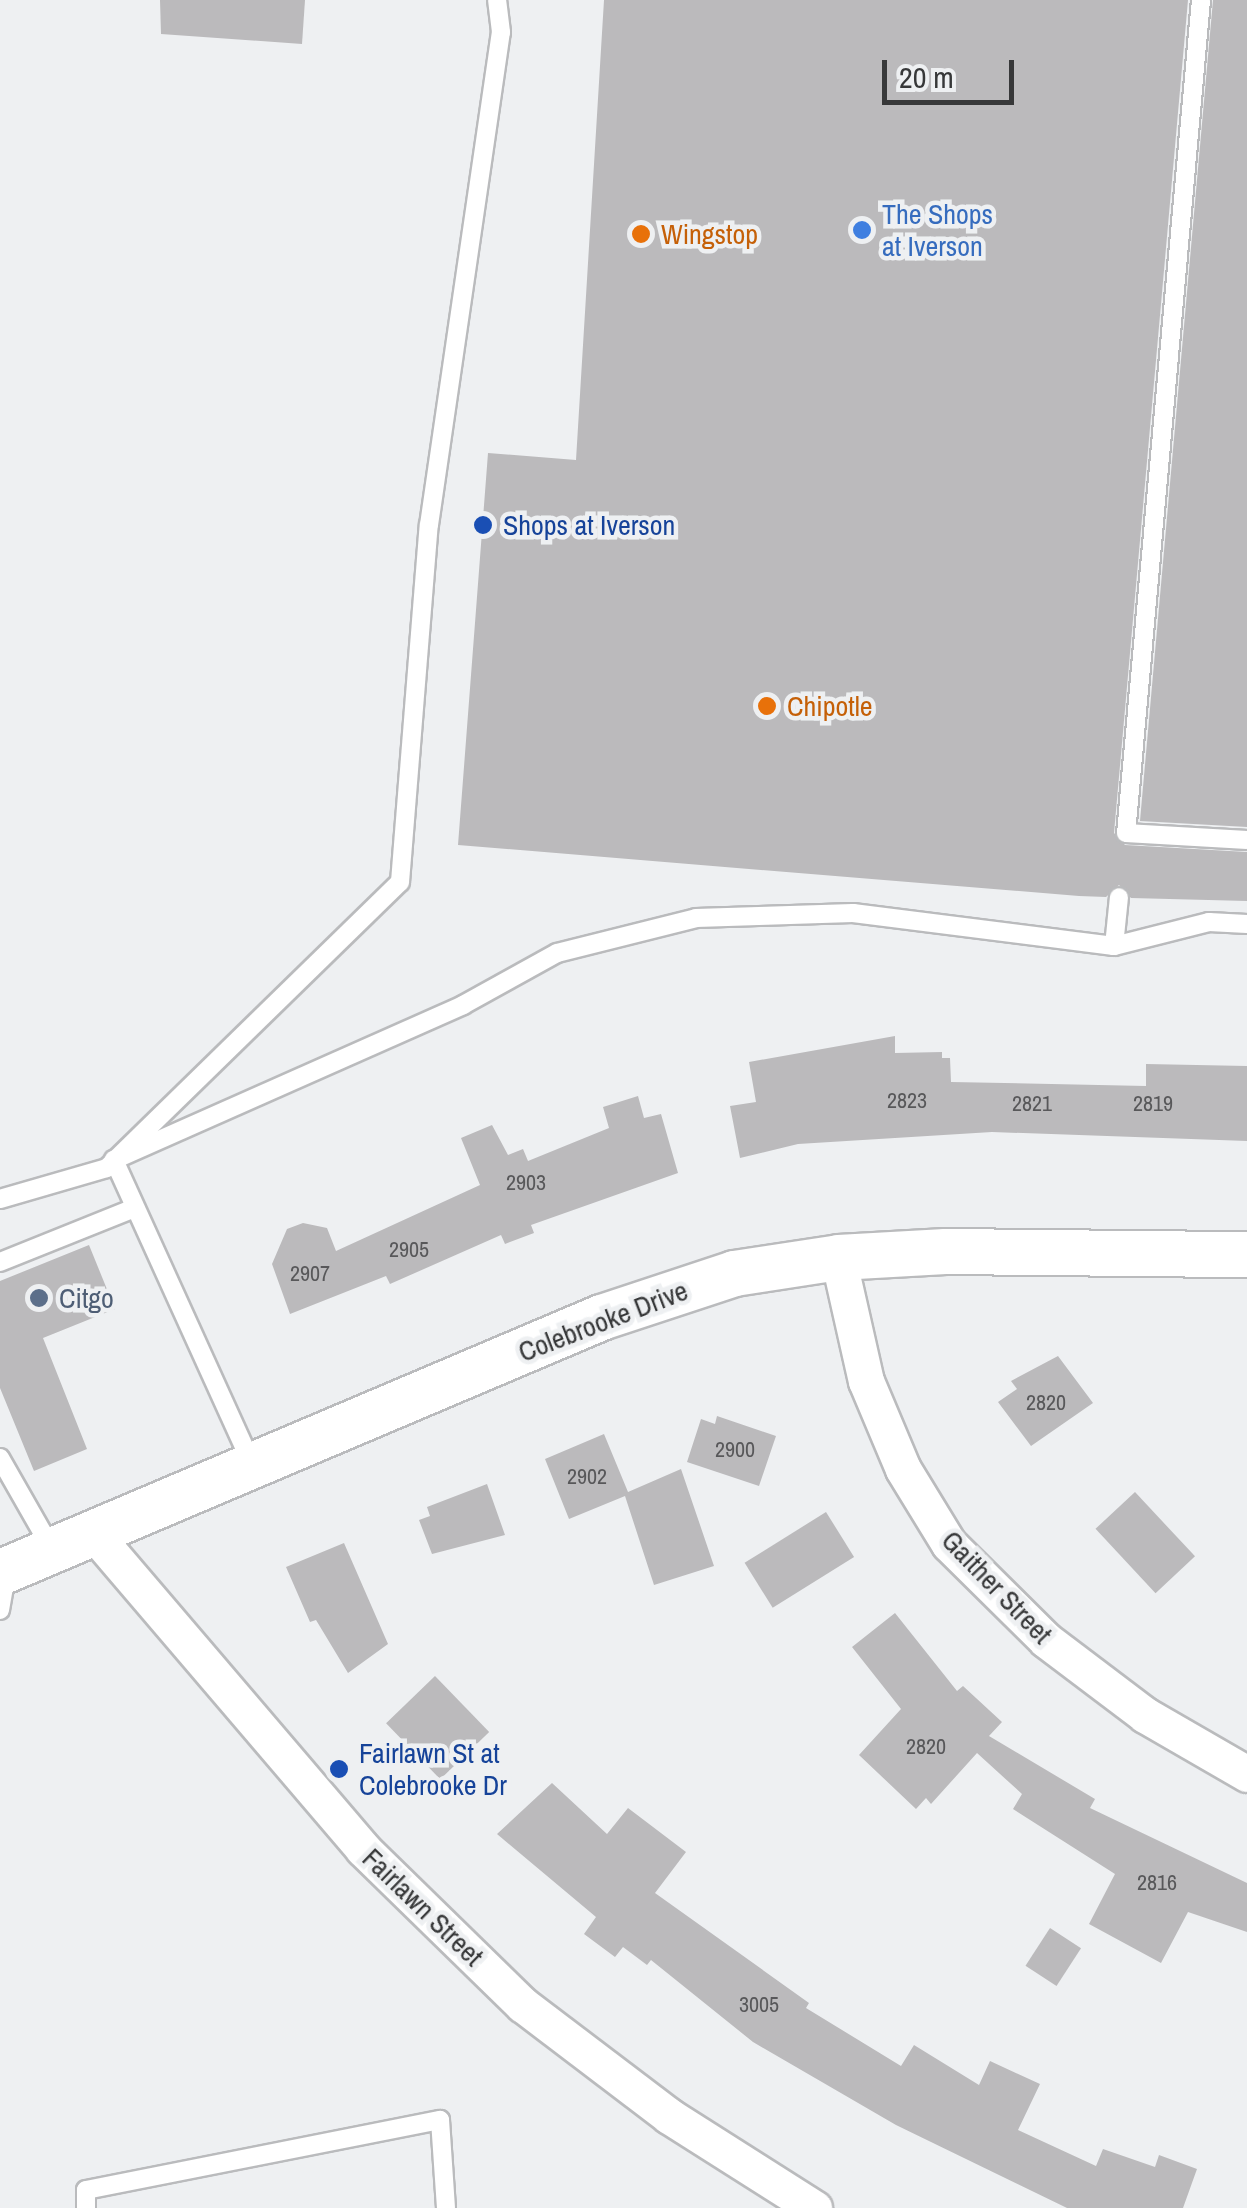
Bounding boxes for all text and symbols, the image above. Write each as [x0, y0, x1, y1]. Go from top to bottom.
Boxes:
scale bar [887, 40, 1020, 102]
text: 20 m [899, 57, 954, 97]
place label: The Shops at Iverson [882, 197, 993, 263]
place label: Wingstop [661, 217, 758, 251]
marker: The Shops at Iverson [851, 219, 873, 241]
marker: Wingstop [630, 223, 652, 245]
place label: Shops at Iverson [503, 508, 675, 542]
marker: Shops at Iverson [472, 514, 494, 536]
place label: Chipotle [787, 689, 873, 723]
marker: Chipotle [756, 695, 778, 717]
house number: 2823 [887, 1088, 927, 1114]
house number: 2821 [1012, 1091, 1052, 1117]
house number: 2819 [1133, 1091, 1173, 1117]
house number: 2903 [506, 1170, 546, 1196]
house number: 2905 [389, 1237, 429, 1263]
house number: 2907 [290, 1261, 330, 1287]
street label: Colebrooke Drive [514, 1273, 692, 1369]
place label: Citgo [59, 1281, 114, 1315]
marker: Citgo [28, 1287, 50, 1309]
house number: 2820 [1026, 1390, 1066, 1416]
house number: 2900 [715, 1437, 755, 1463]
house number: 2902 [567, 1464, 607, 1490]
street label: Gaither Street [935, 1523, 1059, 1651]
house number: 2820 [906, 1734, 946, 1760]
place label: Fairlawn St at Colebrooke Dr [359, 1736, 507, 1802]
marker: Fairlawn St at Colebrooke Dr [328, 1758, 350, 1780]
street label: Fairlawn Street [356, 1841, 490, 1973]
house number: 2816 [1137, 1870, 1177, 1896]
house number: 3005 [739, 1992, 779, 2018]

